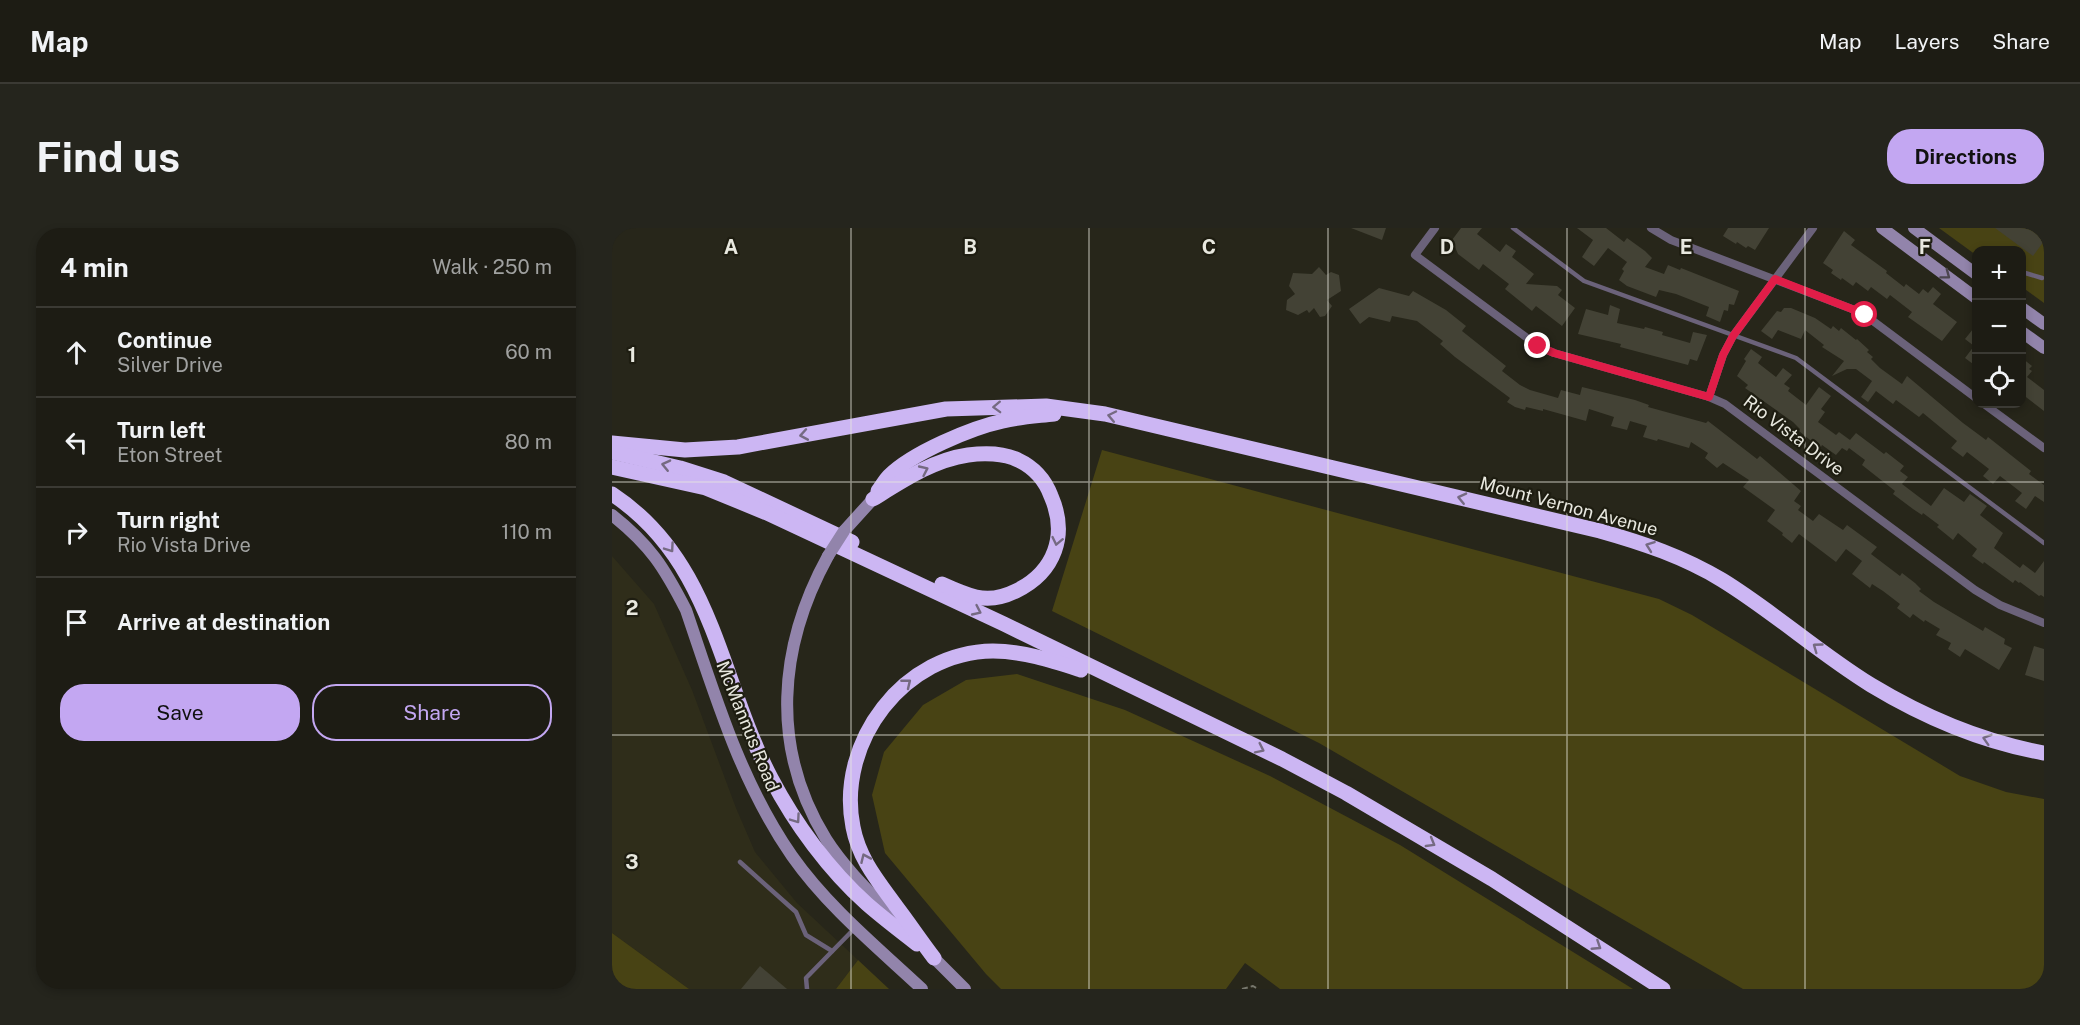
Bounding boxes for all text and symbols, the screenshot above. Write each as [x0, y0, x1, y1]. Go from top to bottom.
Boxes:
text: Map [30, 25, 89, 58]
text: Map [1819, 29, 1862, 54]
text: Layers [1895, 29, 1959, 54]
text: Share [1992, 29, 2050, 54]
button: Directions [1887, 129, 2044, 184]
text: Find us [36, 132, 180, 181]
text: A [724, 235, 738, 259]
text: B [963, 235, 977, 259]
text: C [1202, 235, 1216, 259]
text: D [1440, 235, 1454, 259]
text: E [1680, 235, 1692, 259]
text: F [1919, 235, 1931, 259]
map controls [1972, 246, 2026, 408]
button: + [1972, 246, 2026, 300]
text: 4 min [60, 252, 129, 283]
text: Walk · 250 m [432, 255, 552, 279]
one-way arrow [1939, 268, 1950, 279]
button: − [1972, 300, 2026, 354]
route start [1851, 301, 1877, 327]
text: Continue [117, 327, 212, 353]
route end [1524, 332, 1550, 358]
icon: ahead [60, 336, 93, 369]
text: 60 m [505, 340, 552, 364]
text: 1 [628, 343, 636, 367]
text: Silver Drive [117, 353, 223, 377]
button: locate [1972, 354, 2026, 408]
street label: Rio Vista Drive [1740, 390, 1848, 480]
one-way arrow [993, 400, 1002, 413]
one-way arrow [1107, 410, 1117, 423]
text: Turn left [117, 417, 206, 443]
icon: left [60, 426, 93, 459]
one-way arrow [800, 428, 810, 441]
text: 80 m [505, 430, 552, 454]
text: Eton Street [117, 443, 223, 467]
one-way arrow [661, 459, 671, 472]
one-way arrow [917, 465, 928, 477]
street label: Mount Vernon Avenue [1478, 472, 1660, 540]
one-way arrow [1457, 493, 1467, 506]
text: Turn right [117, 507, 220, 533]
icon: right [60, 516, 93, 549]
text: 110 m [501, 520, 552, 544]
text: Rio Vista Drive [117, 533, 251, 557]
one-way arrow [1051, 536, 1064, 546]
one-way arrow [663, 541, 674, 552]
one-way arrow [1646, 541, 1656, 554]
text: 2 [626, 596, 638, 620]
one-way arrow [971, 604, 982, 616]
icon: arrive [60, 606, 93, 639]
text: Arrive at destination [117, 609, 330, 635]
one-way arrow [1812, 643, 1823, 654]
street label: McMannus Road [712, 658, 784, 794]
one-way arrow [900, 680, 911, 691]
button: Save [60, 684, 300, 741]
button: Share [312, 684, 552, 741]
one-way arrow [1982, 733, 1993, 746]
one-way arrow [1254, 742, 1265, 754]
one-way arrow [789, 812, 800, 823]
one-way arrow [1425, 836, 1435, 847]
text: 3 [625, 850, 639, 874]
one-way arrow [860, 854, 872, 865]
one-way arrow [1590, 939, 1601, 950]

